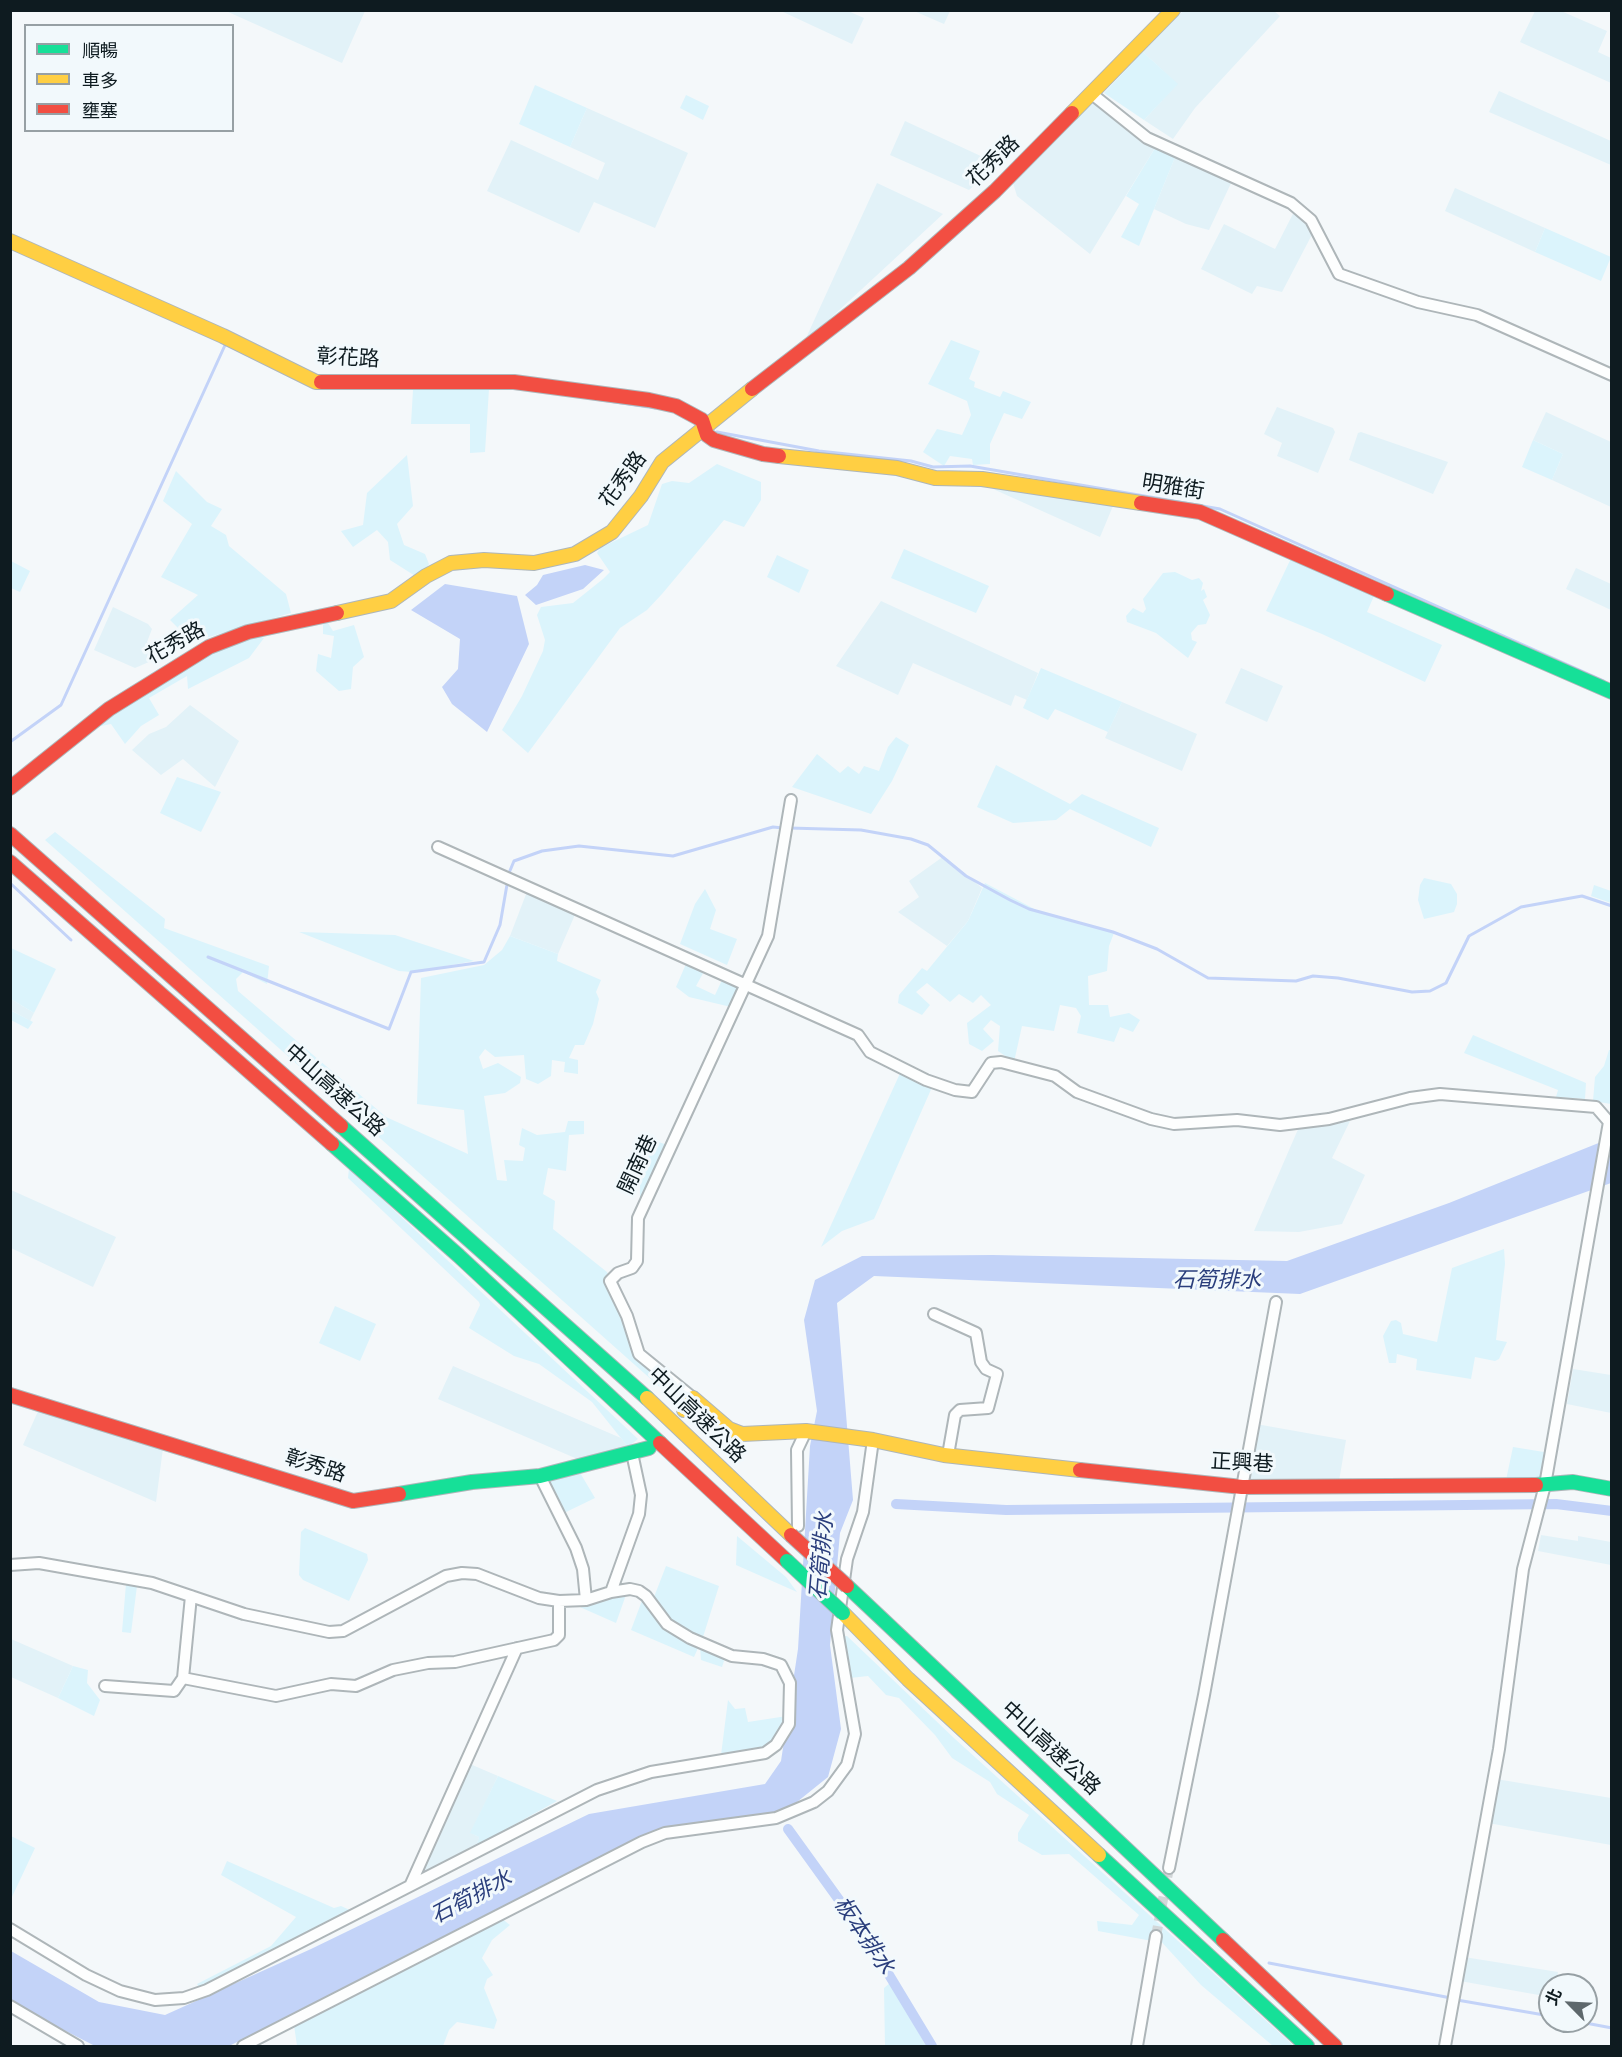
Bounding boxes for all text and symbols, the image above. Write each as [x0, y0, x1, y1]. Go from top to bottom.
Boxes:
legend [24, 24, 234, 132]
text: 順暢 [82, 38, 118, 63]
text: 車多 [82, 68, 118, 93]
text: 壅塞 [82, 98, 118, 123]
street label: 花秀路 [963, 131, 1025, 193]
street label: 彰花路 [316, 345, 380, 373]
street label: 花秀路 [595, 447, 653, 513]
street label: 明雅街 [1140, 471, 1206, 505]
street label: 花秀路 [142, 618, 210, 670]
street label: 中山高速公路 [279, 1039, 389, 1143]
street label: 開南巷 [614, 1131, 664, 1199]
water label: 石筍排水 [1173, 1268, 1261, 1294]
street label: 中山高速公路 [642, 1363, 750, 1469]
street label: 彰秀路 [281, 1445, 349, 1489]
street label: 正興巷 [1210, 1450, 1274, 1478]
water label: 石筍排水 [806, 1511, 840, 1601]
street label: 中山高速公路 [995, 1697, 1105, 1801]
water label: 石筍排水 [427, 1866, 517, 1930]
water label: 板本排水 [827, 1892, 899, 1980]
north arrow [1538, 1973, 1598, 2033]
text: 北 [1540, 1985, 1567, 2008]

